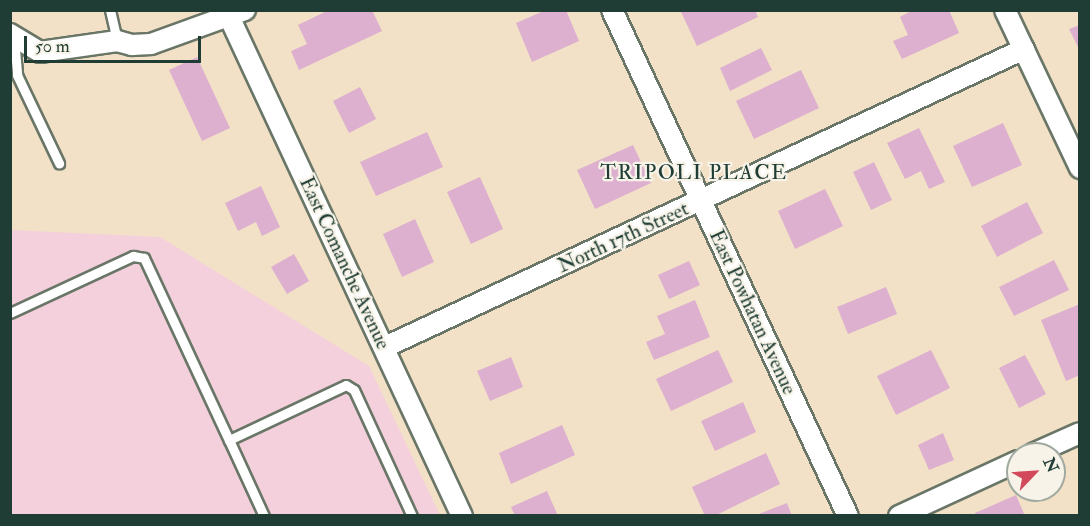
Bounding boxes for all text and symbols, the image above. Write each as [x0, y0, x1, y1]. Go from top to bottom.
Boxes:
scale bar [27, 24, 204, 62]
text: 50 m [35, 35, 70, 58]
district label: TRIPOLI PLACE [600, 160, 788, 186]
street label: East Comanche Avenue [295, 173, 395, 353]
street label: North 17th Street [554, 196, 692, 278]
street label: East Powhatan Avenue [704, 226, 802, 398]
north arrow [1006, 442, 1066, 502]
text: N [1038, 455, 1063, 476]

